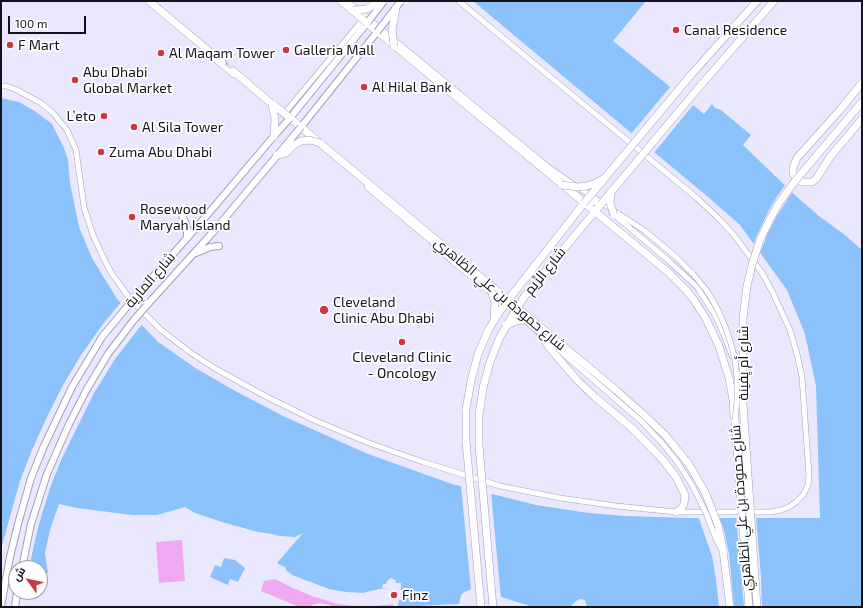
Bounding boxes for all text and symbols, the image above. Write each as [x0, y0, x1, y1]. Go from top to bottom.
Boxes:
scale bar [10, 8, 88, 34]
text: 100 m [15, 16, 47, 30]
place label: Canal Residence [684, 22, 787, 38]
marker: Canal Residence [671, 25, 681, 35]
place label: F Mart [18, 37, 60, 53]
marker: F Mart [5, 40, 15, 50]
place label: Galleria Mall [294, 42, 374, 58]
place label: Al Maqam Tower [169, 45, 275, 61]
marker: Galleria Mall [281, 45, 291, 55]
marker: Al Maqam Tower [156, 48, 166, 58]
place label: Abu Dhabi Global Market [83, 64, 172, 96]
marker: Abu Dhabi Global Market [70, 75, 80, 85]
place label: Al Hilal Bank [372, 79, 452, 95]
marker: Al Hilal Bank [359, 82, 369, 92]
place label: L’eto [67, 108, 96, 124]
marker: L’eto [99, 111, 109, 121]
place label: Al Sila Tower [142, 119, 223, 135]
marker: Al Sila Tower [129, 122, 139, 132]
place label: Zuma Abu Dhabi [109, 144, 212, 160]
marker: Zuma Abu Dhabi [96, 147, 106, 157]
place label: Rosewood Maryah Island [140, 201, 231, 234]
marker: Rosewood Maryah Island [127, 212, 137, 222]
street label: شارع حمودة بن علي الظاهري [431, 234, 569, 354]
street label: شارع الرِّيم [521, 244, 569, 298]
street label: شارع المارِية [121, 249, 179, 311]
place label: Cleveland Clinic Abu Dhabi [333, 294, 435, 326]
marker: Cleveland Clinic Abu Dhabi [318, 304, 330, 316]
street label: شارع أم يِفينة [735, 326, 751, 400]
marker: Cleveland Clinic - Oncology [397, 337, 407, 347]
place label: Cleveland Clinic - Oncology [352, 349, 452, 382]
street label: شارع حمودة بن علي الظاهري [727, 424, 755, 592]
north arrow [8, 560, 48, 600]
text: ش [9, 564, 28, 583]
place label: Finz [402, 587, 428, 603]
marker: Finz [389, 590, 399, 600]

